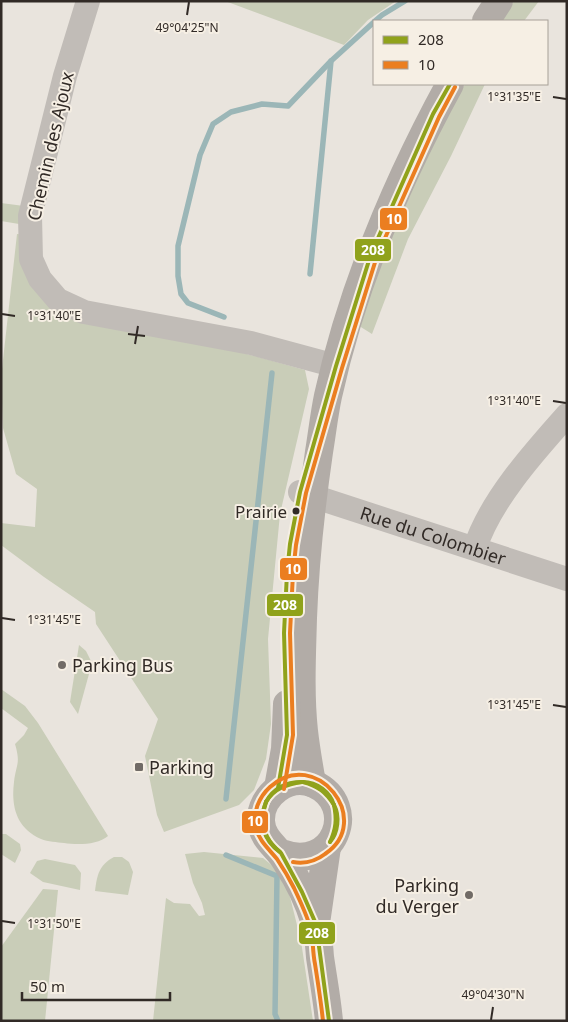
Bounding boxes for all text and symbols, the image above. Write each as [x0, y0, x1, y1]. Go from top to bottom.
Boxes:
text: 49°04'25"N [155, 19, 219, 36]
legend [373, 20, 548, 85]
text: 208 [418, 29, 444, 49]
text: 10 [418, 54, 435, 74]
street label: Chemin des Ajoux [21, 69, 79, 223]
text: 1°31'35"E [487, 88, 541, 105]
line badge: 10 [379, 207, 408, 231]
text: 10 [386, 209, 402, 228]
line badge: 208 [354, 238, 392, 262]
text: 208 [361, 240, 385, 259]
text: 1°31'40"E [27, 307, 81, 324]
text: 1°31'40"E [487, 392, 541, 409]
place label: Prairie [235, 500, 287, 523]
street label: Rue du Colombier [357, 500, 510, 571]
marker: Prairie [291, 506, 301, 516]
line badge: 10 [279, 557, 308, 581]
text: 10 [285, 559, 301, 578]
line badge: 208 [266, 593, 304, 617]
text: 208 [273, 595, 297, 614]
text: 1°31'45"E [27, 611, 81, 628]
place label: Parking Bus [72, 653, 173, 677]
marker: Parking Bus [56, 659, 68, 671]
text: 1°31'45"E [487, 696, 541, 713]
place label: Parking [149, 755, 214, 779]
marker: Parking [133, 761, 145, 773]
line badge: 10 [241, 810, 269, 834]
text: 10 [247, 811, 263, 830]
place label: Parking du Verger [376, 873, 460, 918]
marker: Parking du Verger [463, 889, 475, 901]
text: 1°31'50"E [27, 915, 81, 932]
line badge: 208 [298, 921, 336, 945]
text: 208 [305, 923, 329, 942]
scale bar [22, 970, 170, 1002]
text: 50 m [30, 976, 65, 996]
text: 49°04'30"N [461, 986, 525, 1003]

